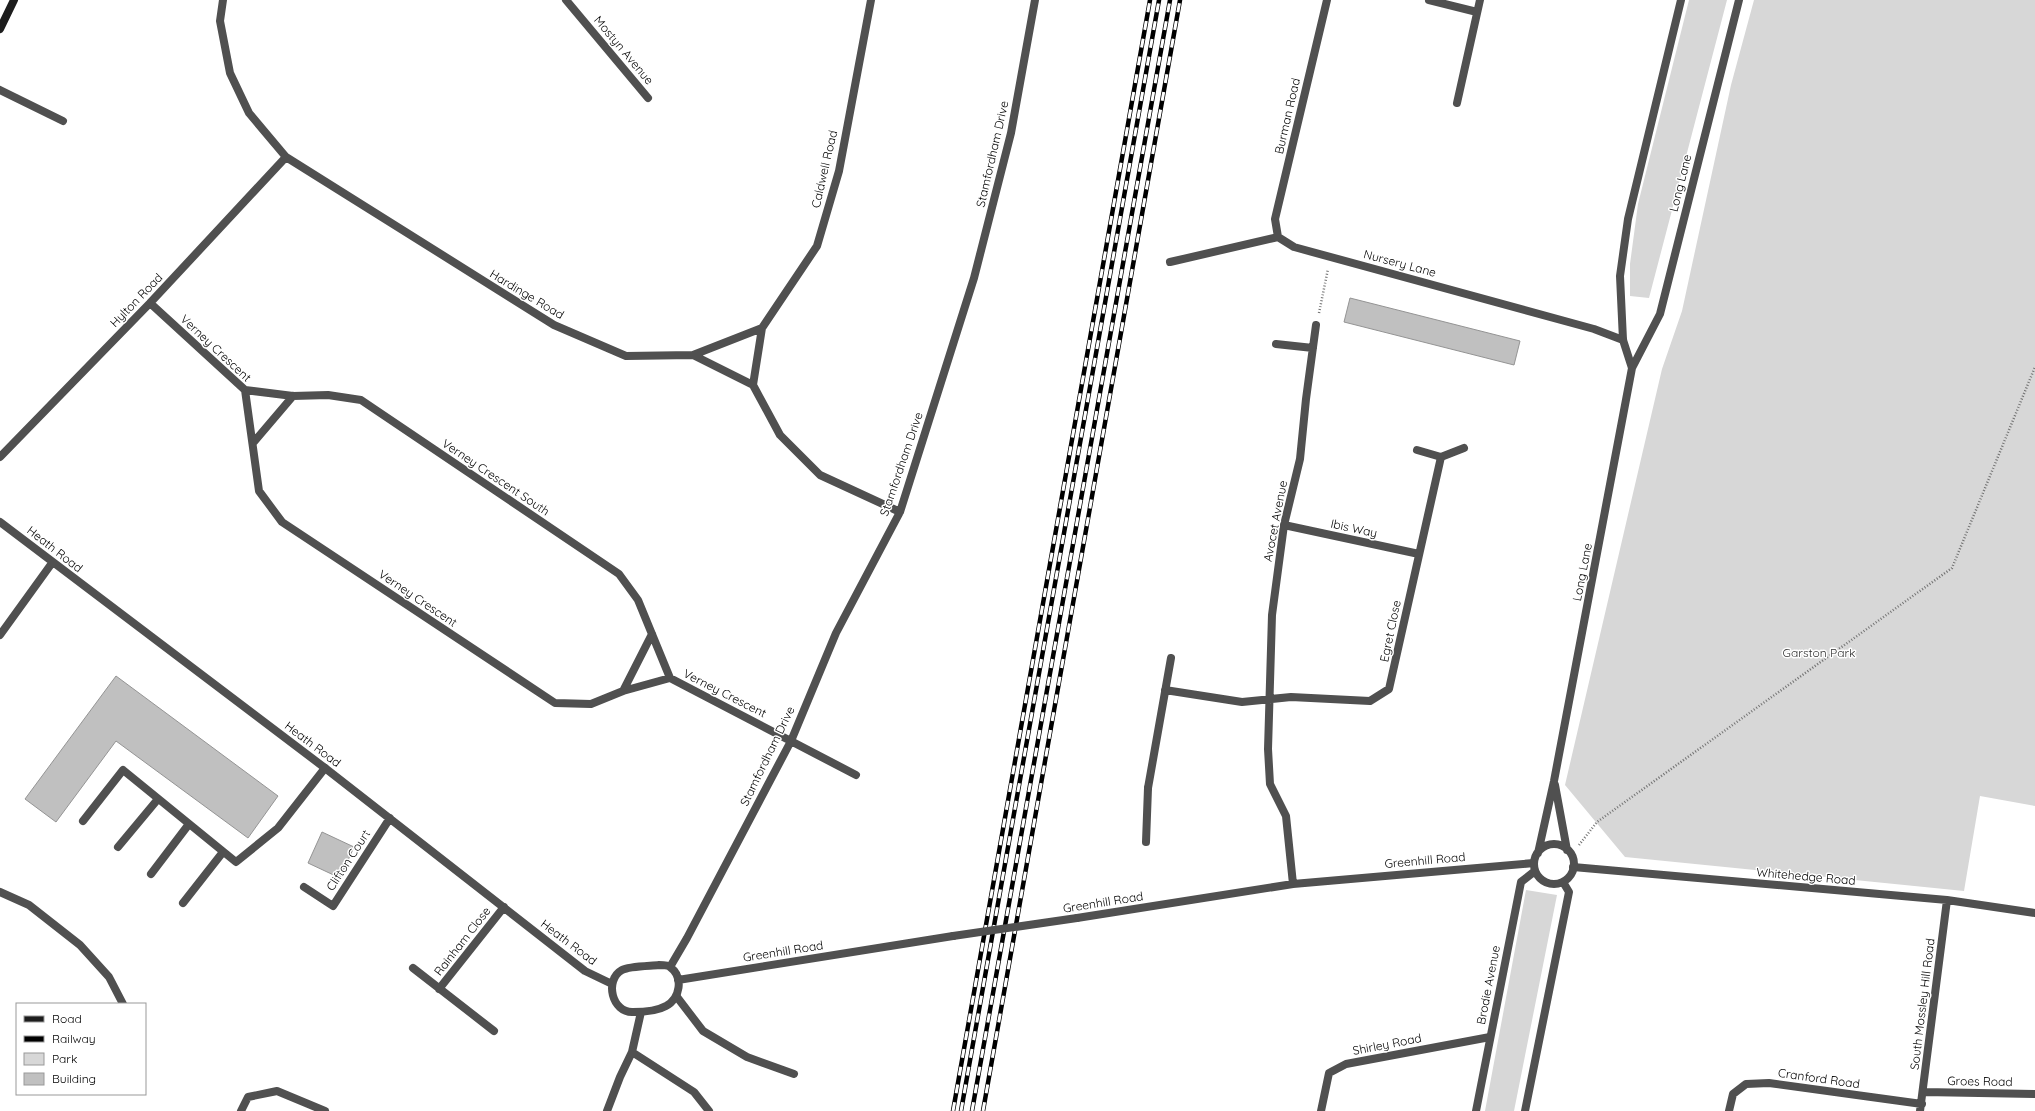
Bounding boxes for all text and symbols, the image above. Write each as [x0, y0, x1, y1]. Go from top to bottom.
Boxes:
street label: Mostyn Avenue [591, 13, 657, 88]
street label: Burman Road [1271, 77, 1303, 155]
street label: Stamfordham Drive [972, 99, 1012, 209]
street label: Caldwell Road [808, 129, 840, 209]
street label: Long Lane [1666, 152, 1694, 213]
street label: Nursery Lane [1362, 246, 1438, 280]
street label: Hardinge Road [487, 266, 567, 322]
street label: Hylton Road [106, 270, 166, 330]
street label: Verney Crescent [177, 311, 255, 385]
street label: Stamfordham Drive [876, 410, 926, 518]
street label: Verney Crescent South [439, 435, 553, 519]
street label: Avocet Avenue [1260, 479, 1290, 563]
street label: Ibis Way [1329, 516, 1379, 540]
street label: Heath Road [24, 523, 86, 575]
street label: Long Lane [1569, 542, 1595, 602]
street label: Verney Crescent [376, 566, 460, 630]
street label: Egret Close [1376, 599, 1404, 663]
park label: Garston Park [1783, 645, 1855, 660]
street label: Verney Crescent [681, 666, 769, 720]
street label: Stamfordham Drive [736, 704, 798, 808]
street label: Heath Road [282, 718, 344, 770]
street label: Clifton Court [323, 827, 373, 893]
street label: Greenhill Road [1384, 849, 1466, 871]
street label: Whitehedge Road [1756, 864, 1856, 888]
street label: Greenhill Road [1062, 888, 1144, 916]
street label: Rainham Close [430, 903, 494, 978]
street label: Heath Road [538, 916, 600, 968]
street label: Greenhill Road [742, 937, 824, 965]
street label: South Mossley Hill Road [1906, 937, 1938, 1071]
street label: Brodie Avenue [1473, 944, 1503, 1026]
legend [16, 1003, 146, 1095]
text: Road [52, 1011, 82, 1026]
street label: Shirley Road [1351, 1030, 1423, 1058]
text: Railway [52, 1031, 96, 1046]
text: Park [52, 1051, 77, 1066]
street label: Cranford Road [1777, 1065, 1861, 1091]
text: Building [52, 1071, 96, 1086]
street label: Groes Road [1947, 1073, 2013, 1089]

